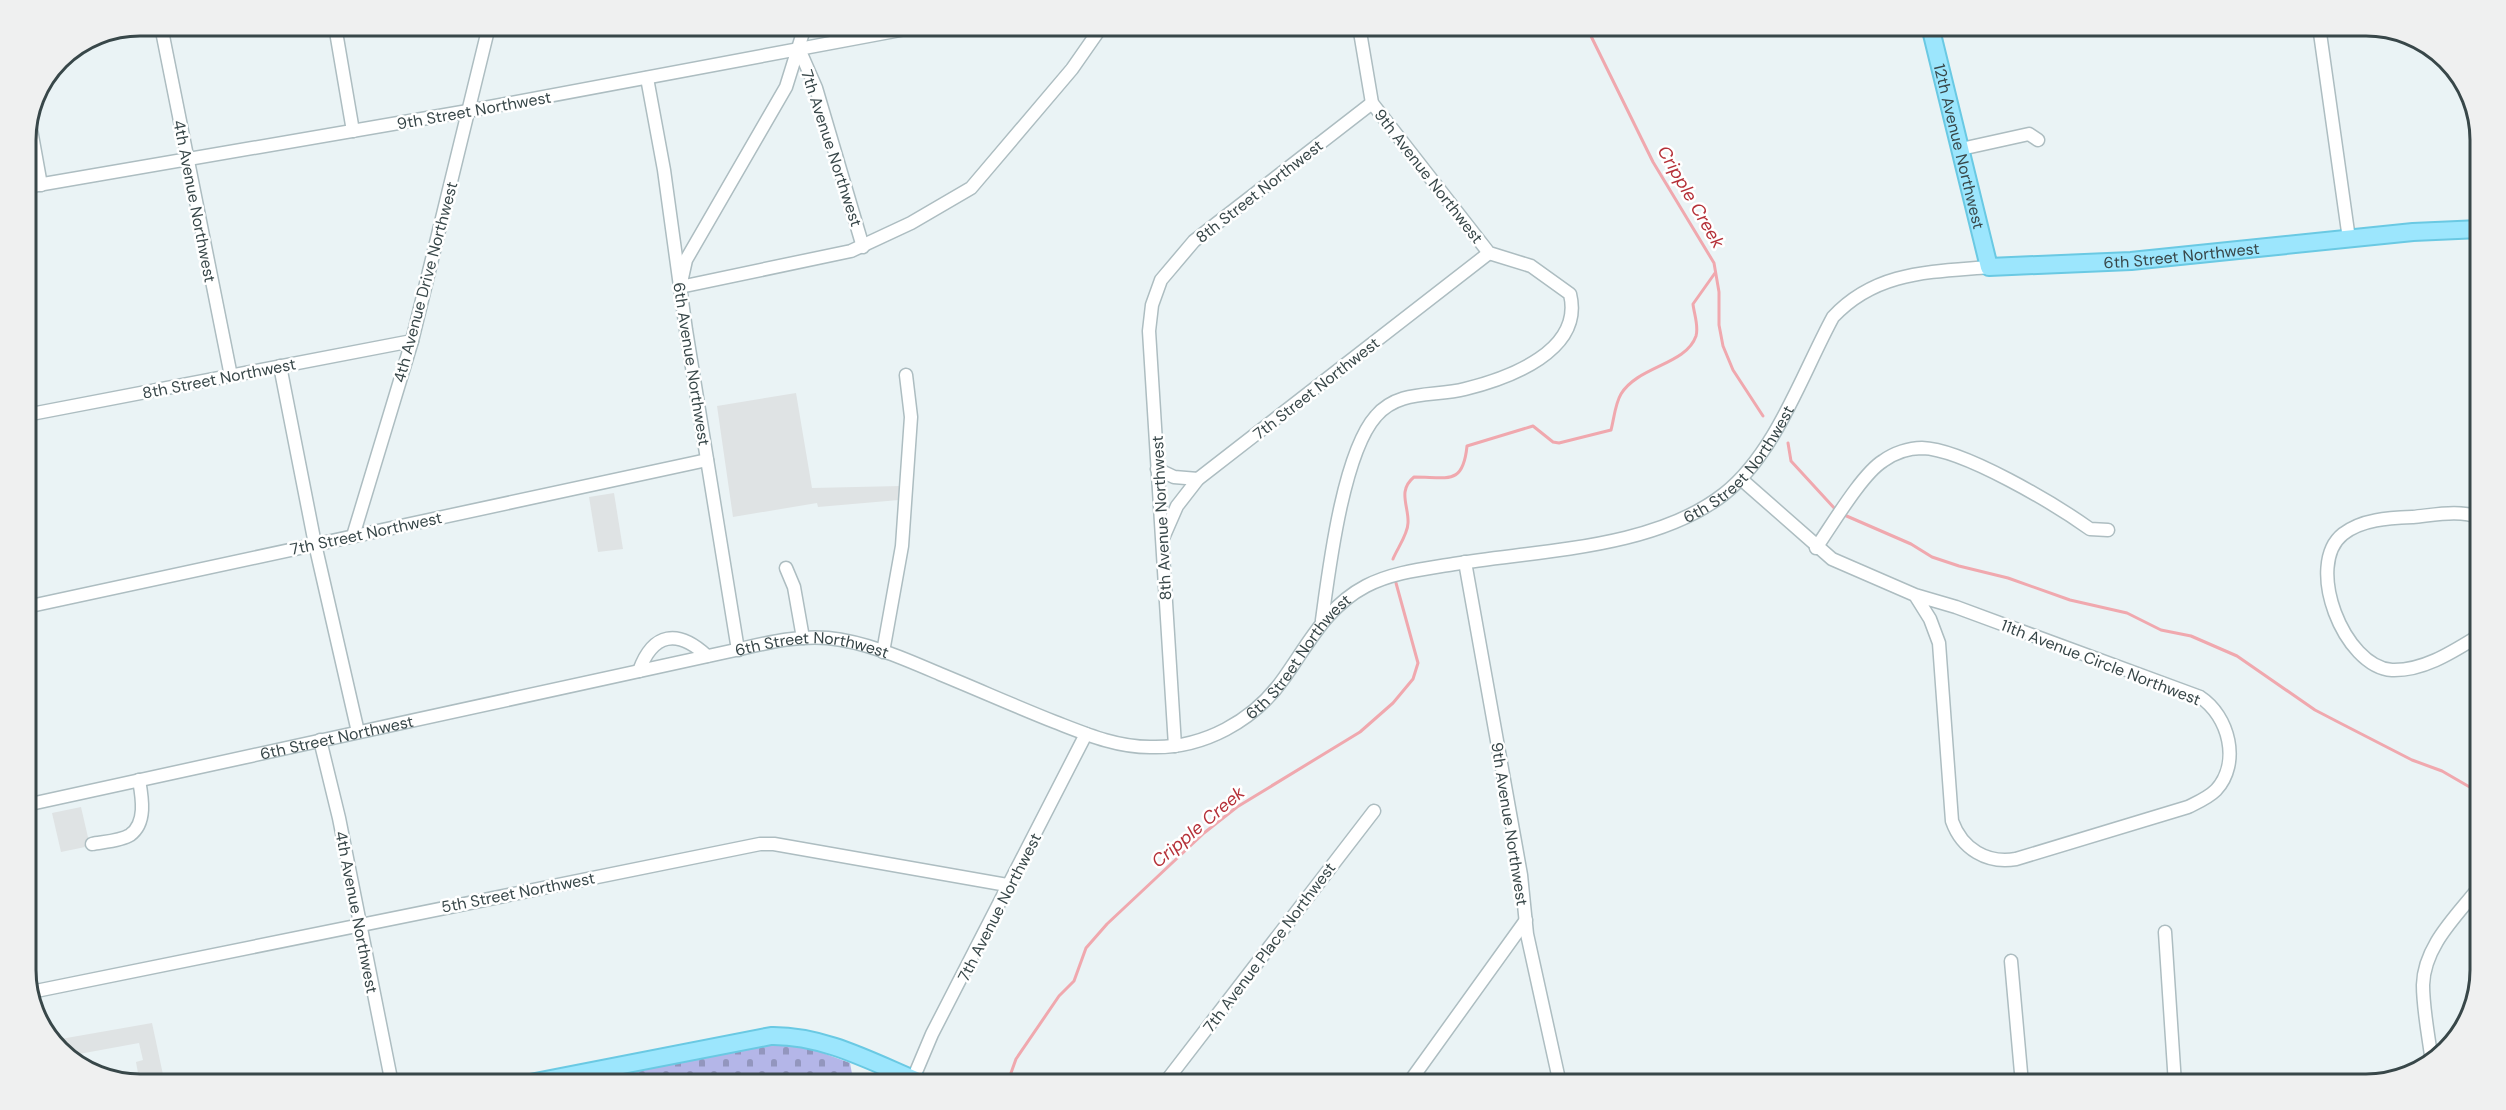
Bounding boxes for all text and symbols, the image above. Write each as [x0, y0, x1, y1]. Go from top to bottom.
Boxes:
street label: 12th Avenue Northwest [1929, 62, 1989, 231]
street label: 7th Avenue Northwest [796, 67, 867, 229]
street label: 9th Street Northwest [395, 87, 553, 134]
street label: 9th Avenue Northwest [1369, 105, 1488, 248]
street label: 4th Avenue Northwest [168, 118, 221, 284]
street label: 8th Street Northwest [1191, 135, 1327, 248]
water label: Cripple Creek [1652, 141, 1730, 253]
street label: 4th Avenue Drive Northwest [389, 179, 462, 385]
street label: 6th Street Northwest [2103, 238, 2260, 273]
street label: 6th Avenue Northwest [668, 281, 715, 447]
street label: 7th Street Northwest [1249, 332, 1384, 444]
street label: 8th Street Northwest [141, 353, 298, 404]
street label: 6th Street Northwest [1680, 402, 1799, 528]
street label: 8th Avenue Northwest [1147, 435, 1176, 601]
street label: 7th Street Northwest [288, 507, 444, 560]
street label: 6th Street Northwest [1241, 589, 1355, 724]
street label: 11th Avenue Circle Northwest [1998, 615, 2204, 710]
street label: 6th Street Northwest [733, 627, 892, 663]
street label: 6th Street Northwest [258, 711, 415, 765]
street label: 9th Avenue Northwest [1486, 741, 1533, 907]
water label: Cripple Creek [1146, 780, 1250, 873]
street label: 4th Avenue Northwest [330, 829, 383, 995]
street label: 7th Avenue Northwest [953, 829, 1046, 985]
street label: 7th Avenue Place Northwest [1198, 858, 1340, 1037]
street label: 5th Street Northwest [440, 867, 597, 918]

